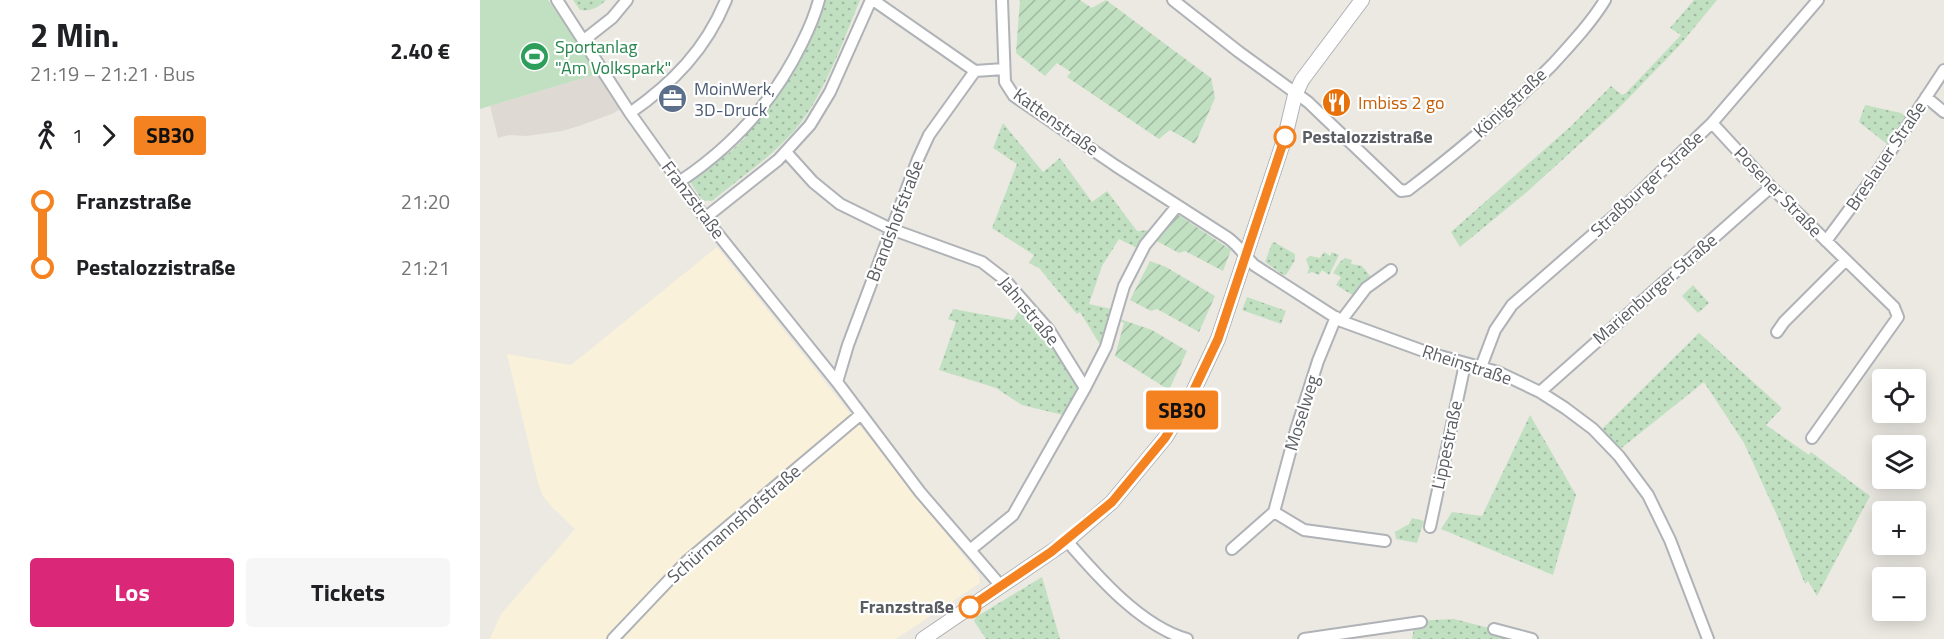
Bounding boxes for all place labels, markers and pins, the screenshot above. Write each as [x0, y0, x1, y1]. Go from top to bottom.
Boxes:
place label: Sportanlag "Am Volkspark" [555, 33, 671, 81]
sports icon: Sportanlag "Am Volkspark" [518, 41, 550, 73]
place label: MoinWerk, 3D-Druck [694, 75, 775, 123]
office icon: MoinWerk, 3D-Druck [657, 83, 689, 115]
restaurant icon: Imbiss 2 go [1321, 87, 1353, 119]
place label: Imbiss 2 go [1358, 89, 1444, 116]
place label: Pestalozzistraße [1302, 123, 1433, 150]
marker: Pestalozzistraße [1274, 126, 1296, 148]
place label: Franzstraße [860, 593, 954, 620]
marker: Franzstraße [959, 596, 981, 618]

